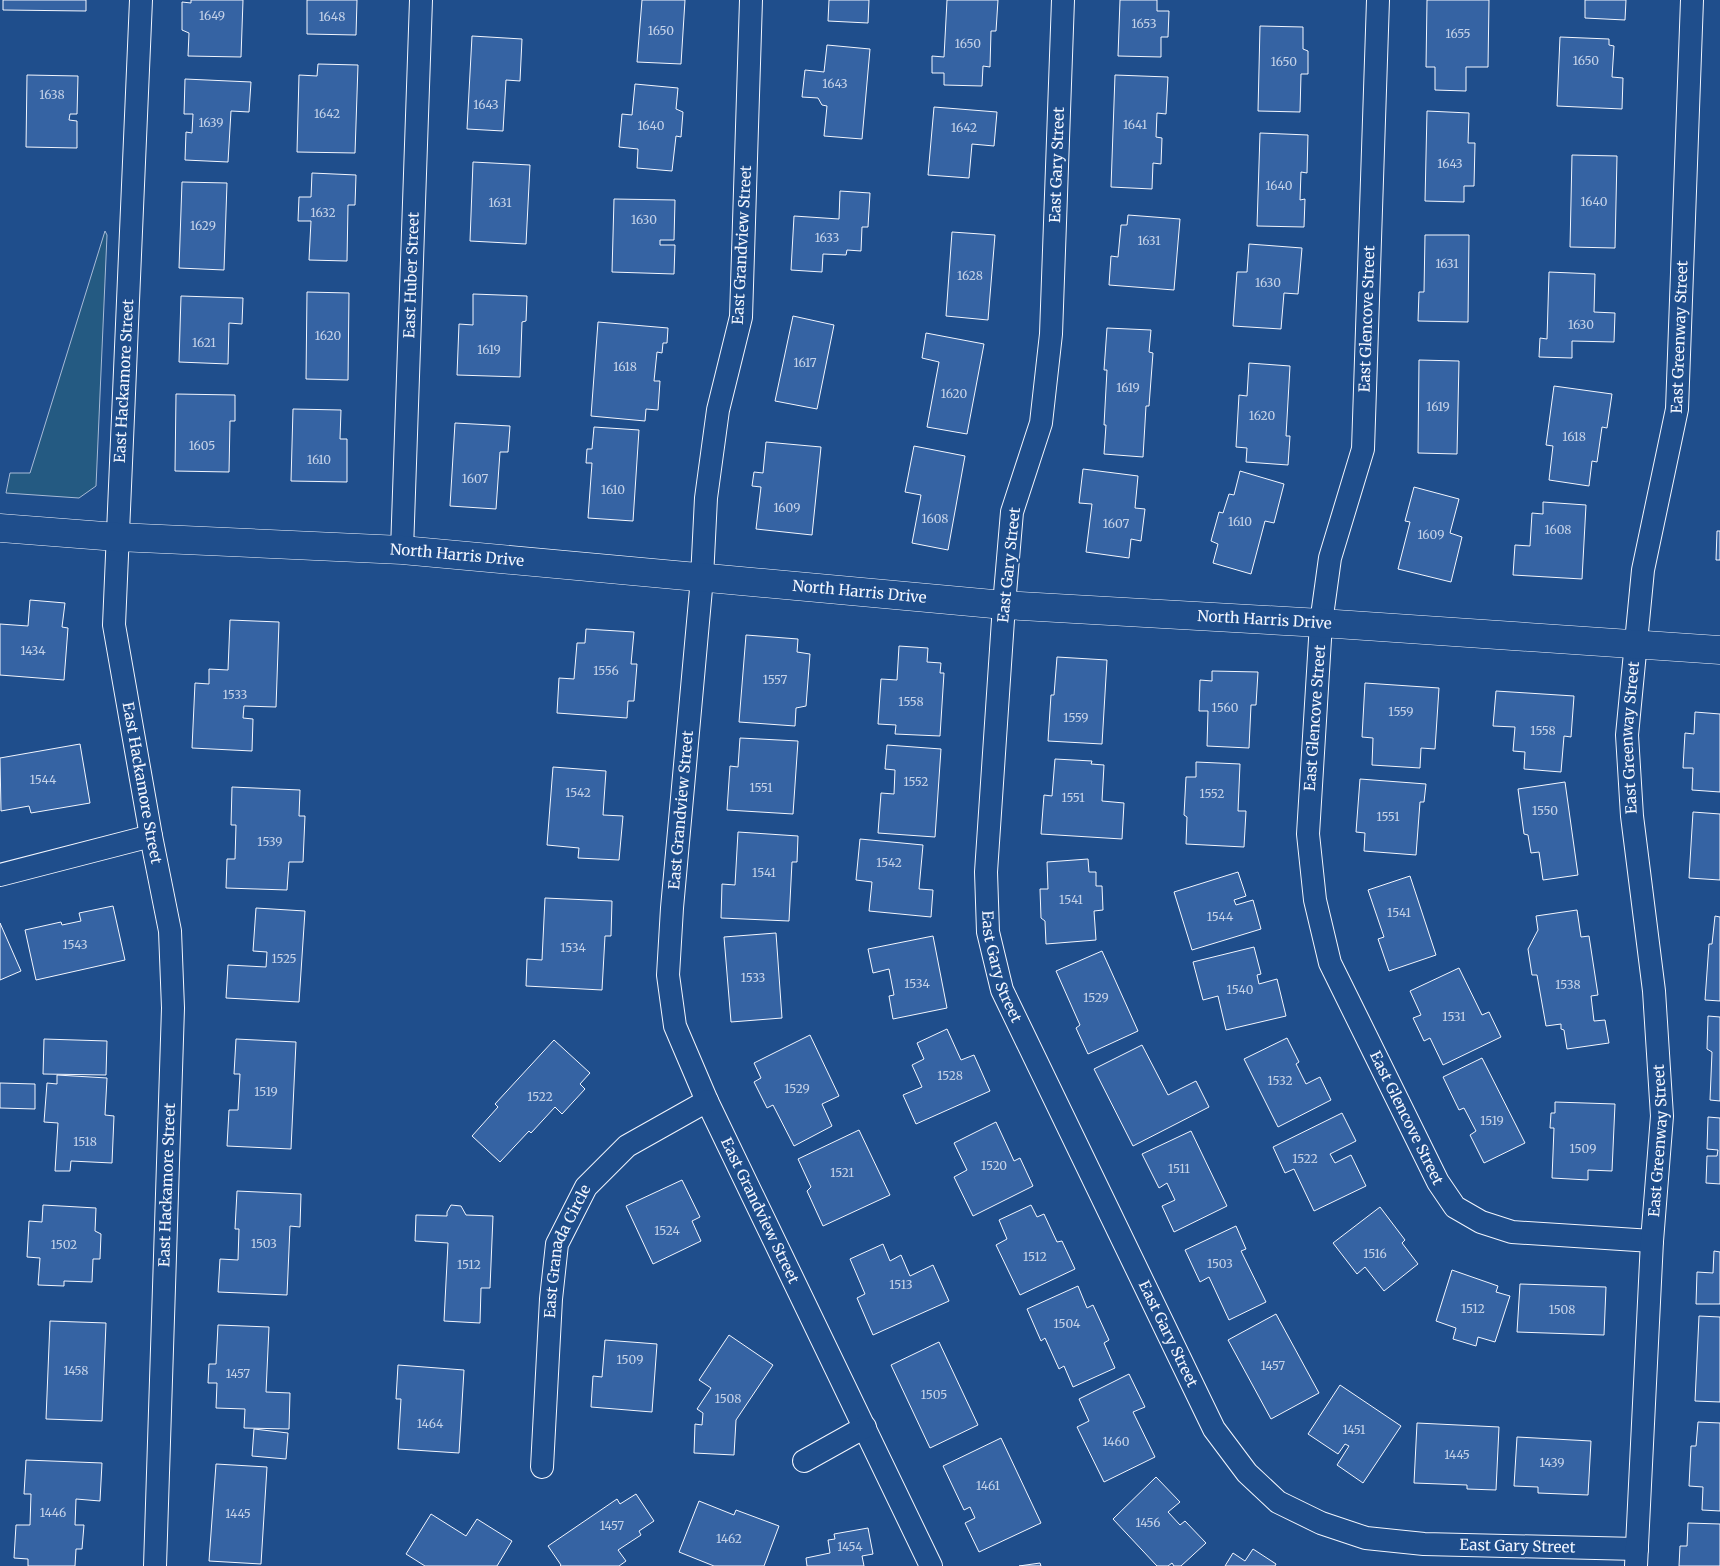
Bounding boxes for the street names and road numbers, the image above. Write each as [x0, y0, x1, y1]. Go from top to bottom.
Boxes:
street label: East Gary Street [1045, 107, 1068, 223]
street label: East Grandview Street [728, 165, 755, 325]
street label: East Huber Street [399, 212, 423, 339]
street label: East Glencove Street [1354, 245, 1379, 393]
street label: East Greenway Street [1667, 260, 1691, 414]
street label: East Hackamore Street [110, 298, 137, 463]
street label: East Gary Street [993, 506, 1024, 624]
street label: North Harris Drive [390, 539, 525, 570]
street label: North Harris Drive [792, 576, 928, 607]
street label: North Harris Drive [1197, 606, 1332, 633]
street label: East Glencove Street [1300, 644, 1329, 792]
street label: East Greenway Street [1617, 660, 1643, 815]
street label: East Hackamore Street [119, 700, 166, 866]
street label: East Grandview Street [664, 730, 697, 890]
street label: East Gary Street [978, 910, 1026, 1026]
street label: East Glencove Street [1366, 1048, 1448, 1188]
street label: East Greenway Street [1644, 1064, 1671, 1218]
street label: East Hackamore Street [154, 1103, 179, 1267]
street label: East Grandview Street [717, 1134, 804, 1287]
street label: East Granada Circle [540, 1181, 595, 1319]
street label: East Gary Street [1135, 1277, 1202, 1390]
street label: East Gary Street [1459, 1535, 1576, 1557]

